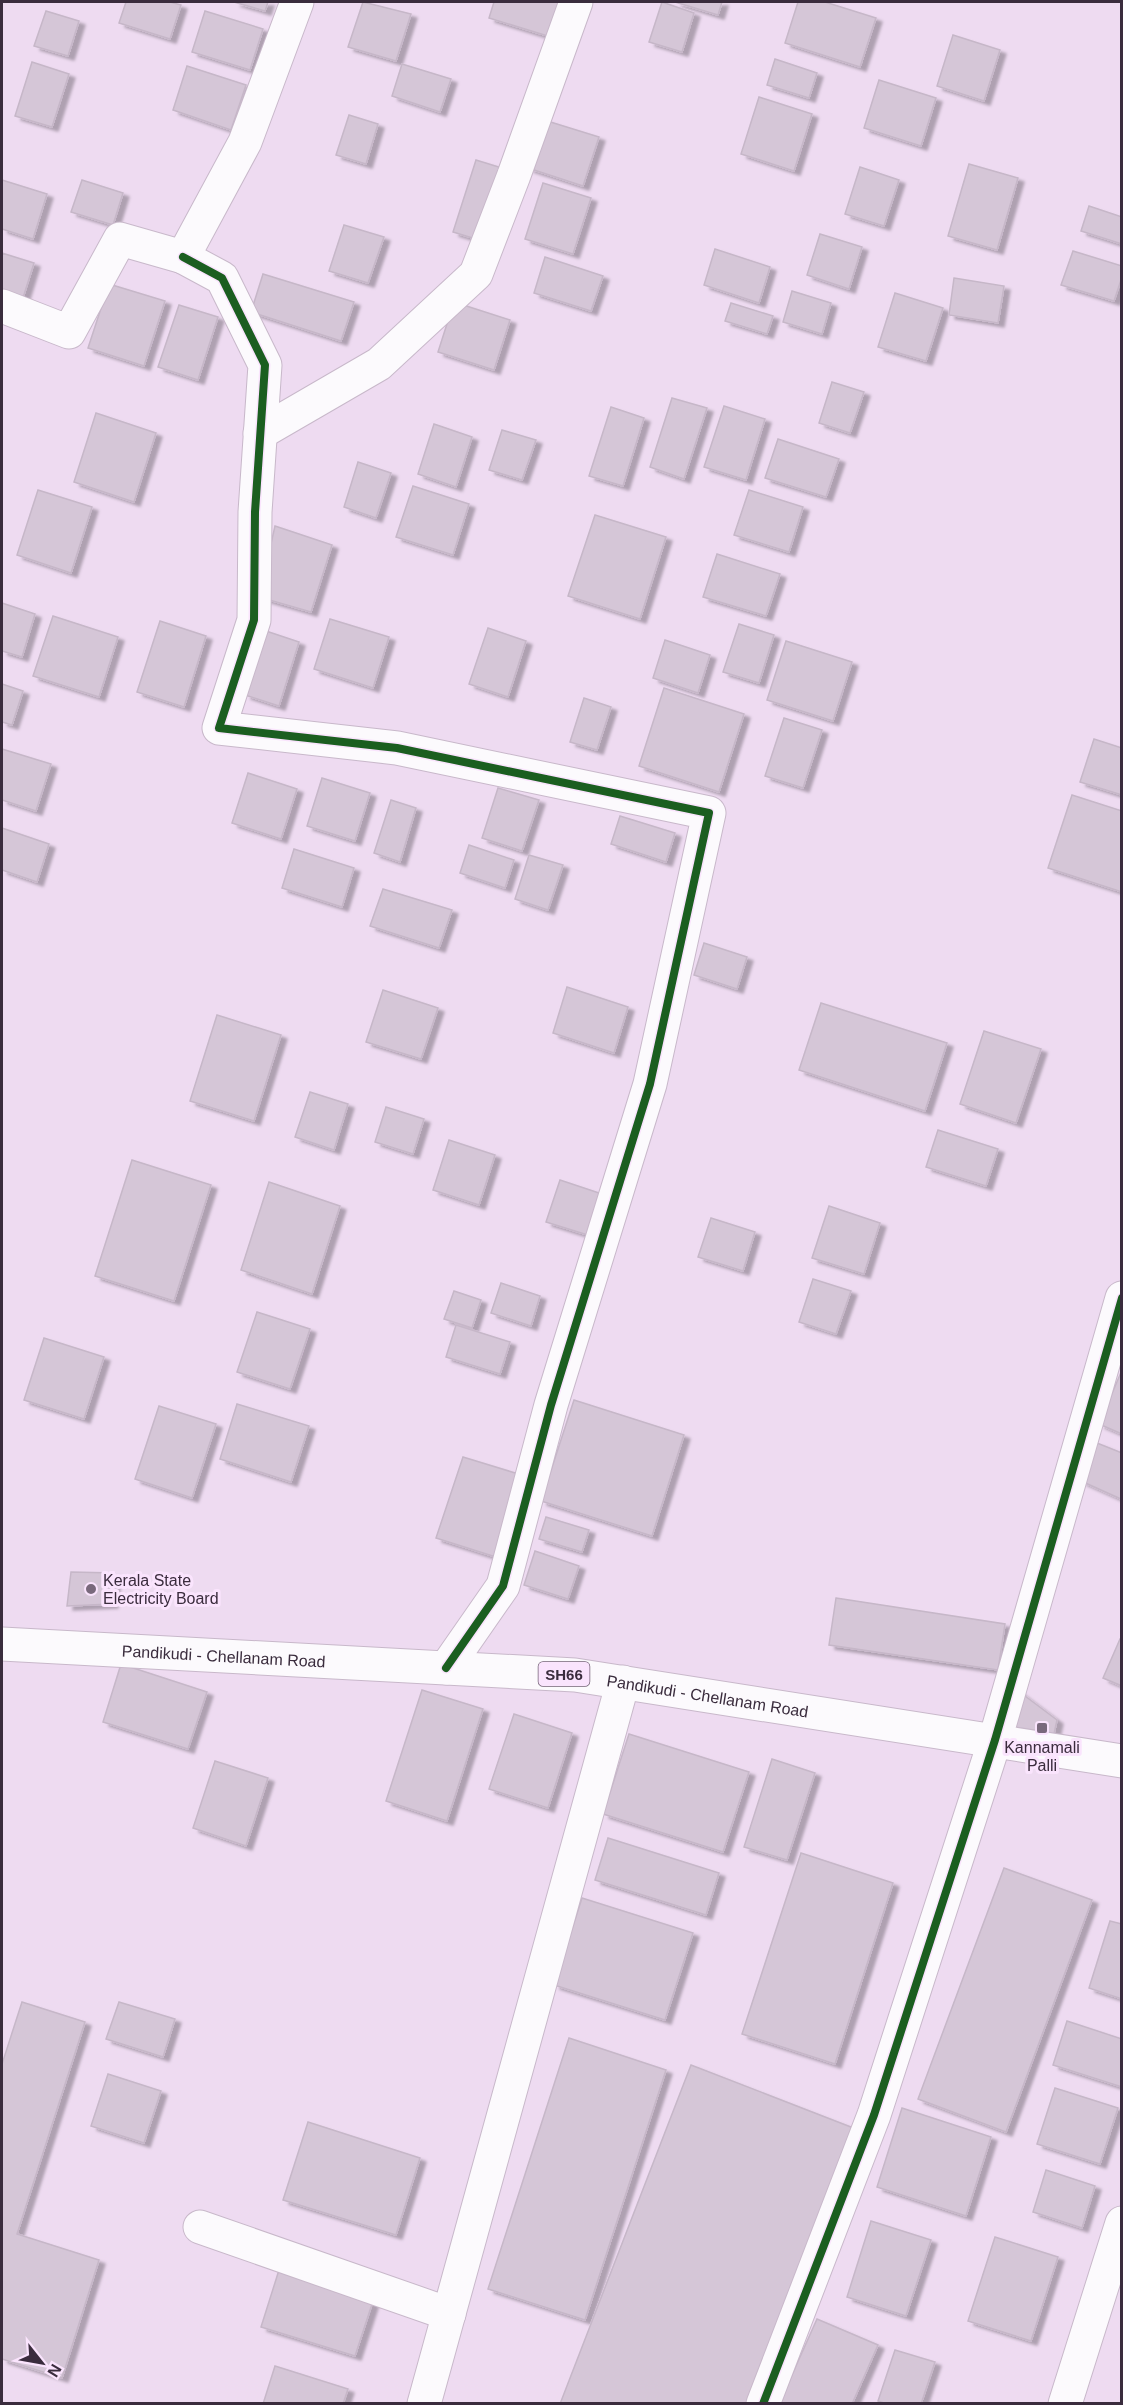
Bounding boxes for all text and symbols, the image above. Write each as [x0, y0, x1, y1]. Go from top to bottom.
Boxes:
place label: Kerala State Electricity Board [103, 1572, 219, 1607]
marker: Kerala State Electricity Board [84, 1582, 98, 1596]
street label: Pandikudi - Chellanam Road [121, 1642, 326, 1670]
road number: SH66 [538, 1662, 590, 1686]
street label: Pandikudi - Chellanam Road [606, 1672, 810, 1720]
marker: Kannamali Palli [1035, 1721, 1049, 1735]
place label: Kannamali Palli [1004, 1739, 1080, 1774]
north arrow [12, 2333, 72, 2393]
text: N [44, 2361, 65, 2380]

